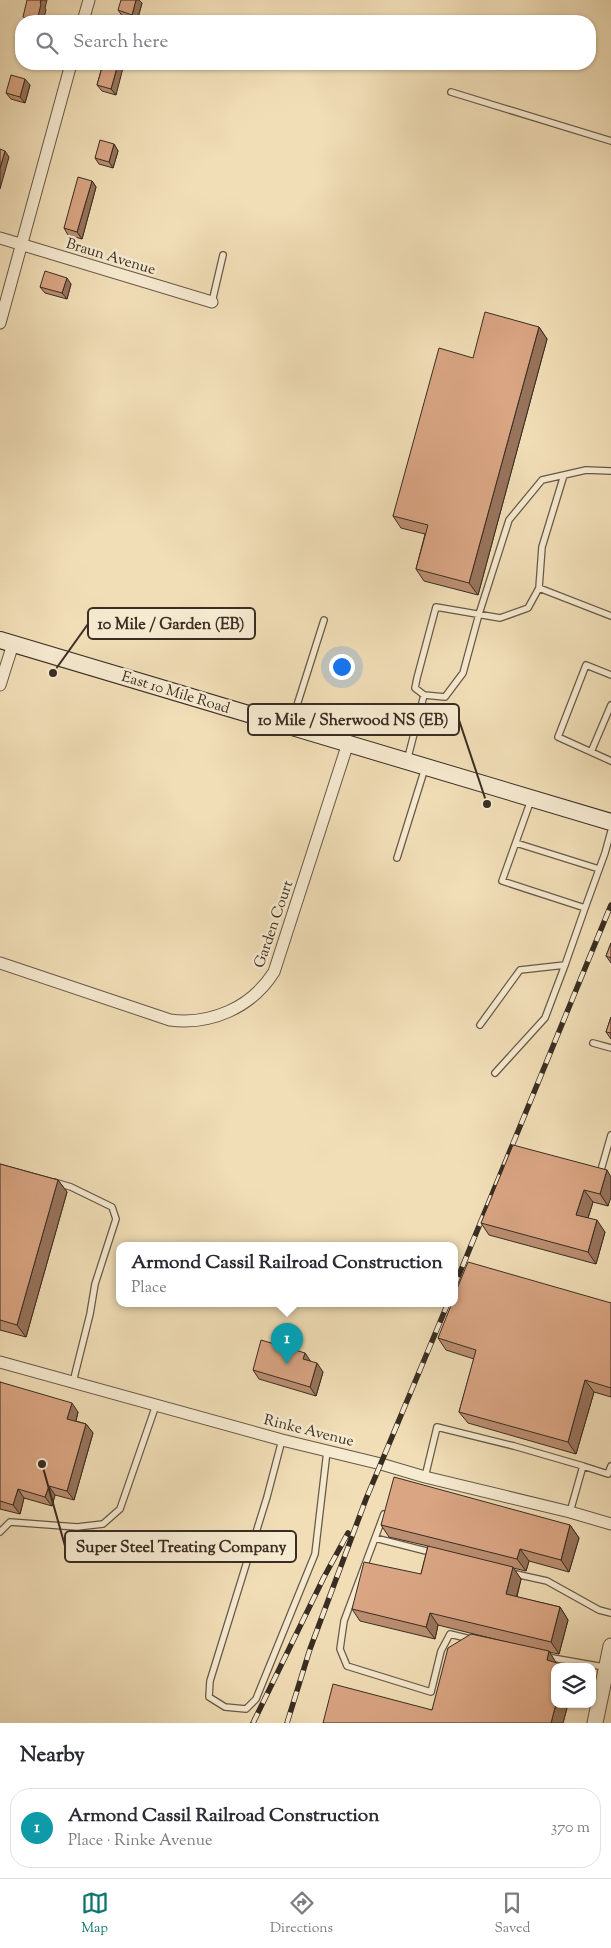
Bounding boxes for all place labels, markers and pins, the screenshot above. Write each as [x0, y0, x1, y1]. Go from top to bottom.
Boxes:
callout: 10 Mile / Garden (EB) [88, 608, 255, 639]
callout: 10 Mile / Sherwood NS (EB) [248, 704, 459, 735]
pin: 1 [271, 1323, 303, 1364]
callout: Super Steel Treating Company [65, 1531, 296, 1562]

